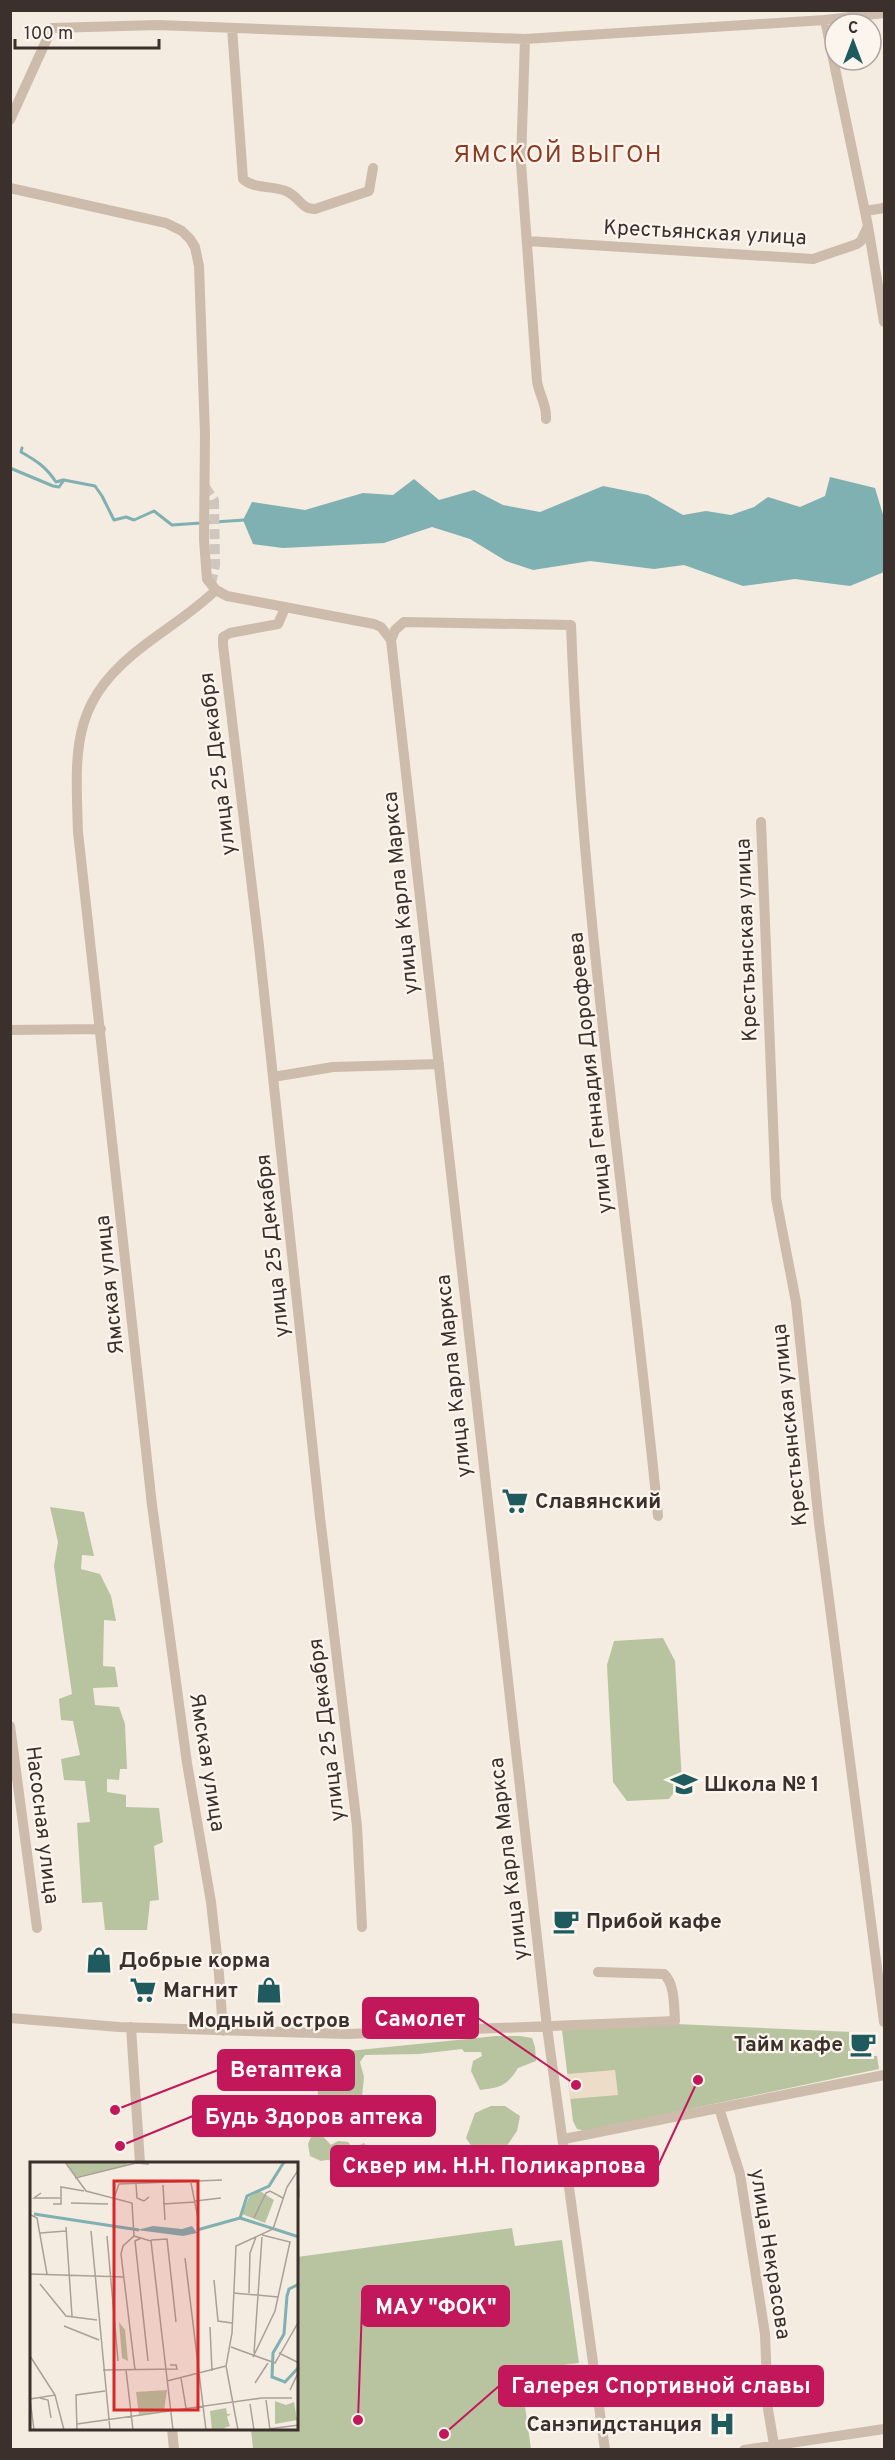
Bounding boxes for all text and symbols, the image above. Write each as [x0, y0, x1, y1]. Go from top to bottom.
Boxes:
scale bar [15, 12, 159, 50]
north arrow [823, 12, 883, 72]
text: С [848, 19, 858, 39]
text: 100 m [24, 23, 73, 46]
district label: ЯМСКОЙ ВЫГОН [453, 139, 663, 171]
street label: Крестьянская улица [603, 215, 807, 252]
street label: улица 25 Декабря [194, 671, 243, 857]
street label: улица Карла Маркса [377, 790, 426, 996]
street label: Крестьянская улица [730, 838, 765, 1042]
street label: улица Геннадия Дорофеева [563, 931, 620, 1215]
street label: улица 25 Декабря [250, 1153, 297, 1339]
street label: Ямская улица [90, 1214, 131, 1356]
street label: улица Карла Маркса [430, 1273, 479, 1479]
street label: Крестьянская улица [766, 1322, 815, 1527]
supermarket icon: Славянский [500, 1486, 530, 1516]
place label: Славянский [535, 1489, 661, 1516]
street label: улица 25 Декабря [303, 1637, 352, 1823]
street label: Ямская улица [182, 1691, 231, 1834]
street label: Насосная улица [18, 1745, 65, 1906]
street label: улица Карла Маркса [484, 1756, 535, 1962]
school or university icon: Школа № 1 [669, 1769, 699, 1799]
place label: Школа № 1 [704, 1772, 819, 1799]
cafe icon: Прибой кафе [551, 1906, 581, 1936]
place label: Прибой кафе [586, 1909, 722, 1936]
shop icon: Добрые корма [84, 1945, 114, 1975]
place label: Добрые корма [119, 1948, 270, 1975]
supermarket icon: Магнит [128, 1975, 158, 2005]
shop icon: Модный остров [254, 1975, 284, 2005]
place label: Магнит [163, 1978, 238, 2005]
callout: Самолет [363, 1998, 478, 2038]
text: Самолет [374, 2007, 466, 2034]
place label: Модный остров [188, 2008, 350, 2035]
cafe icon: Тайм кафе [848, 2029, 878, 2059]
place label: Тайм кафе [734, 2032, 843, 2059]
callout: Ветаптека [218, 2050, 354, 2090]
text: Ветаптека [230, 2058, 342, 2085]
callout: Будь Здоров аптека [193, 2096, 435, 2136]
text: Будь Здоров аптека [205, 2105, 423, 2132]
callout: Сквер им. Н.Н. Поликарпова [331, 2146, 658, 2186]
text: Сквер им. Н.Н. Поликарпова [342, 2154, 646, 2181]
inset map [30, 2162, 298, 2430]
street label: улица Некрасова [743, 2167, 796, 2341]
callout: МАУ "ФОК" [362, 2286, 509, 2326]
text: МАУ "ФОК" [375, 2295, 497, 2322]
callout: Галерея Спортивной славы [499, 2366, 823, 2406]
text: Галерея Спортивной славы [511, 2374, 811, 2401]
hospital icon: Санэпидстанция [707, 2409, 737, 2439]
place label: Санэпидстанция [526, 2412, 702, 2439]

